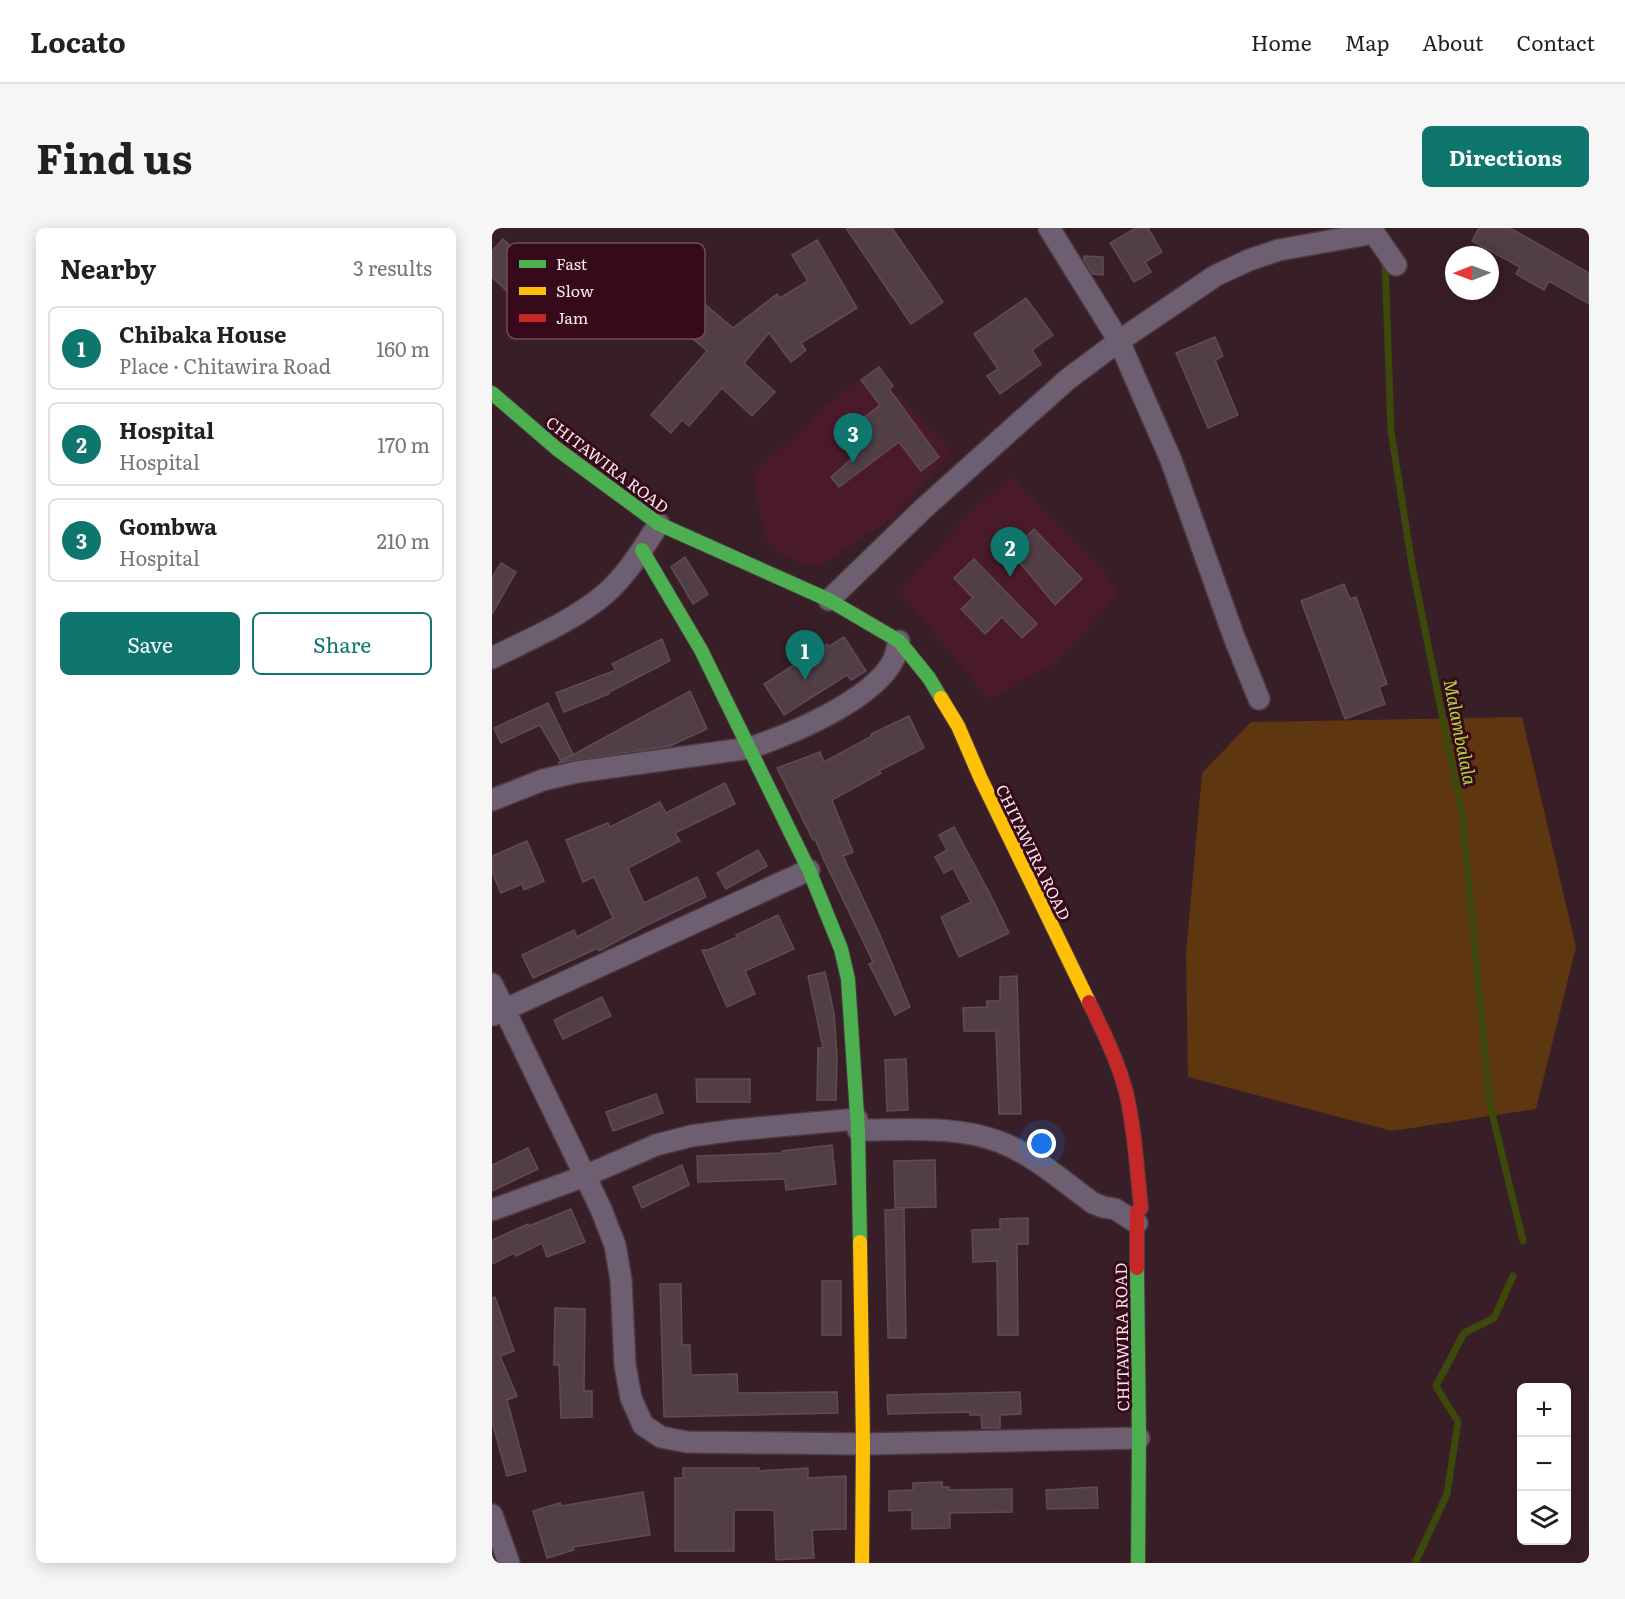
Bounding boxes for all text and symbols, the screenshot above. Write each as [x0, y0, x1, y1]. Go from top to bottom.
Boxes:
text: Locato [30, 20, 126, 62]
text: Home [1251, 26, 1312, 57]
text: Map [1345, 26, 1389, 57]
text: About [1422, 26, 1484, 57]
text: Contact [1517, 26, 1595, 57]
text: Find us [36, 125, 193, 187]
button: Directions [1422, 126, 1589, 187]
legend [507, 243, 705, 339]
north arrow [1445, 246, 1499, 300]
text: Nearby [60, 248, 156, 287]
text: Fast [556, 251, 588, 275]
text: 3 results [353, 252, 432, 282]
text: Slow [556, 278, 594, 302]
text: Jam [556, 305, 589, 329]
text: Chibaka House [119, 317, 287, 350]
text: 1 [77, 333, 86, 363]
text: 160 m [376, 333, 430, 363]
text: Place · Chitawira Road [119, 350, 331, 380]
street label: CHITAWIRA ROAD [541, 410, 675, 518]
text: Hospital [119, 413, 214, 446]
pin: 3 [834, 414, 872, 463]
text: 2 [76, 429, 87, 459]
text: 170 m [377, 429, 430, 459]
text: Hospital [119, 446, 200, 476]
text: Gombwa [119, 509, 217, 542]
text: 3 [76, 525, 87, 555]
text: 210 m [377, 525, 430, 555]
pin: 2 [990, 528, 1030, 577]
text: Hospital [119, 542, 200, 572]
button: Save [60, 612, 240, 675]
button: Share [252, 612, 432, 675]
pin: 1 [786, 630, 824, 680]
water label: Malambalala [1437, 677, 1485, 788]
street label: CHITAWIRA ROAD [991, 780, 1077, 924]
your location [1027, 1129, 1056, 1158]
street label: CHITAWIRA ROAD [1108, 1262, 1134, 1412]
map controls [1517, 1383, 1571, 1545]
button: + [1517, 1383, 1571, 1437]
button: − [1517, 1437, 1571, 1491]
button: layers [1517, 1491, 1571, 1545]

